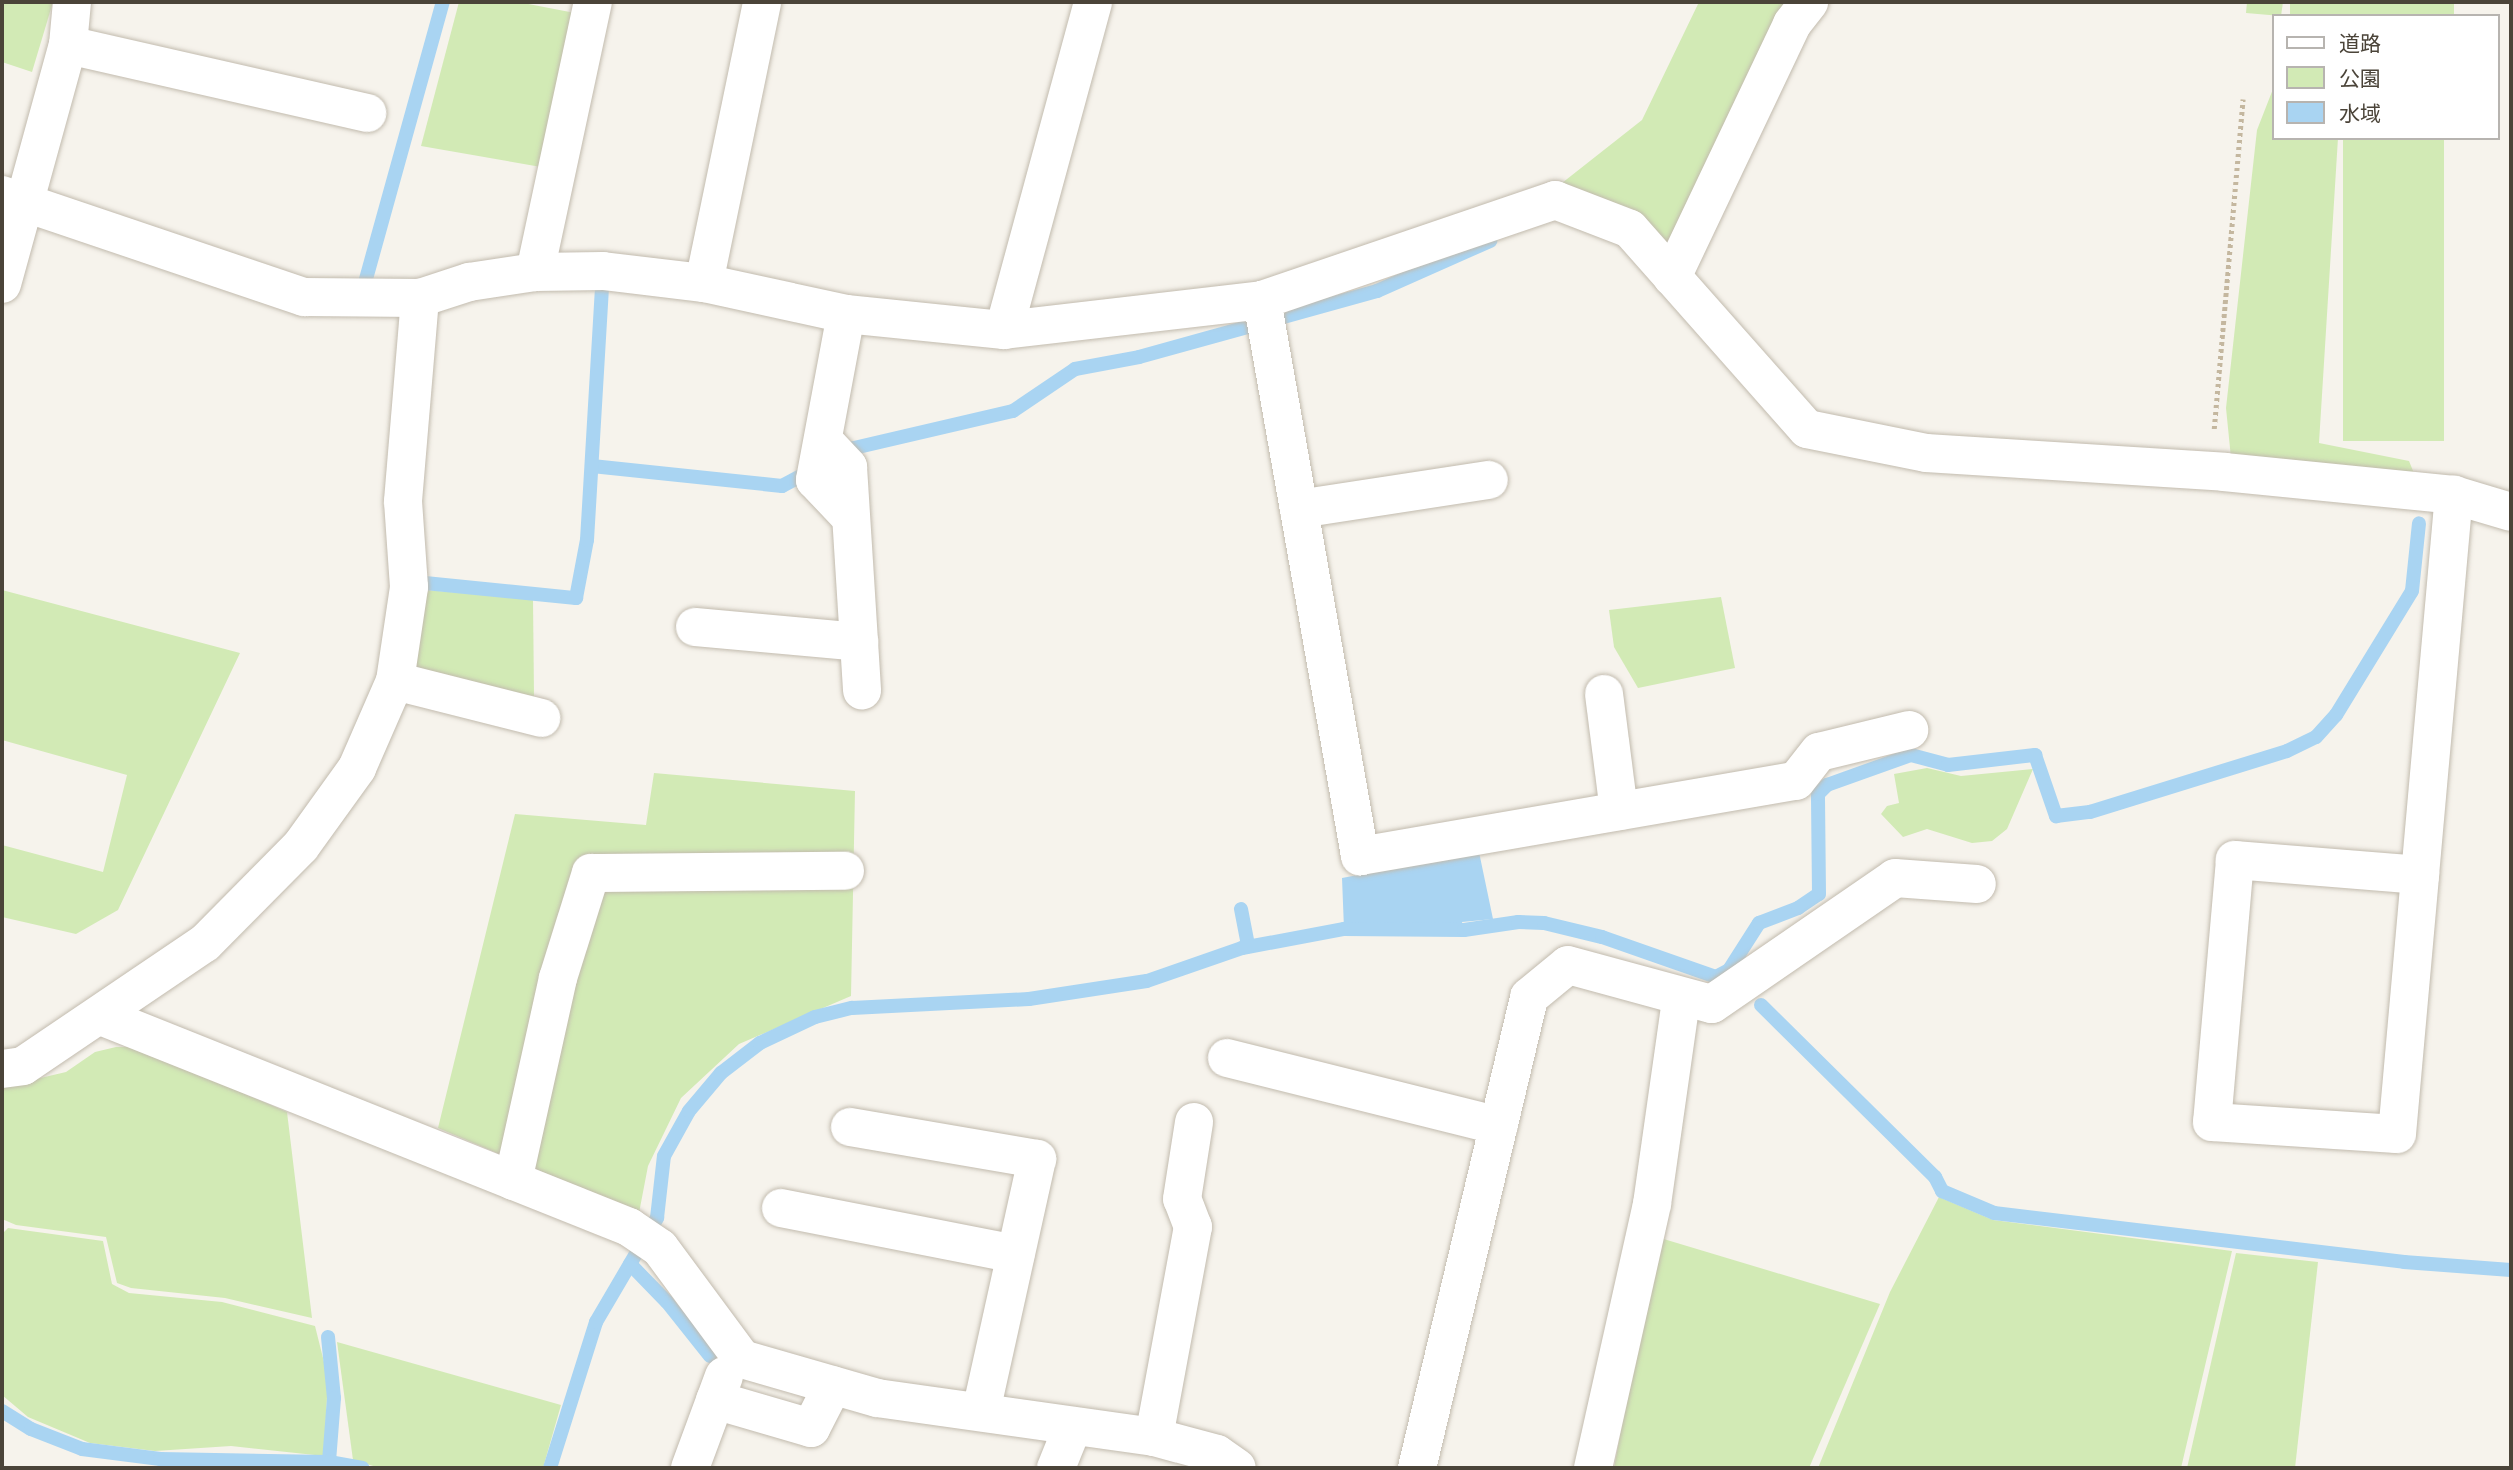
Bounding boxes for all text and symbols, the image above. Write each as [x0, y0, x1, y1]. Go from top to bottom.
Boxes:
legend [2272, 14, 2499, 140]
text: 道路 [2339, 27, 2381, 59]
text: 公園 [2339, 62, 2381, 94]
text: 水域 [2339, 97, 2381, 129]

